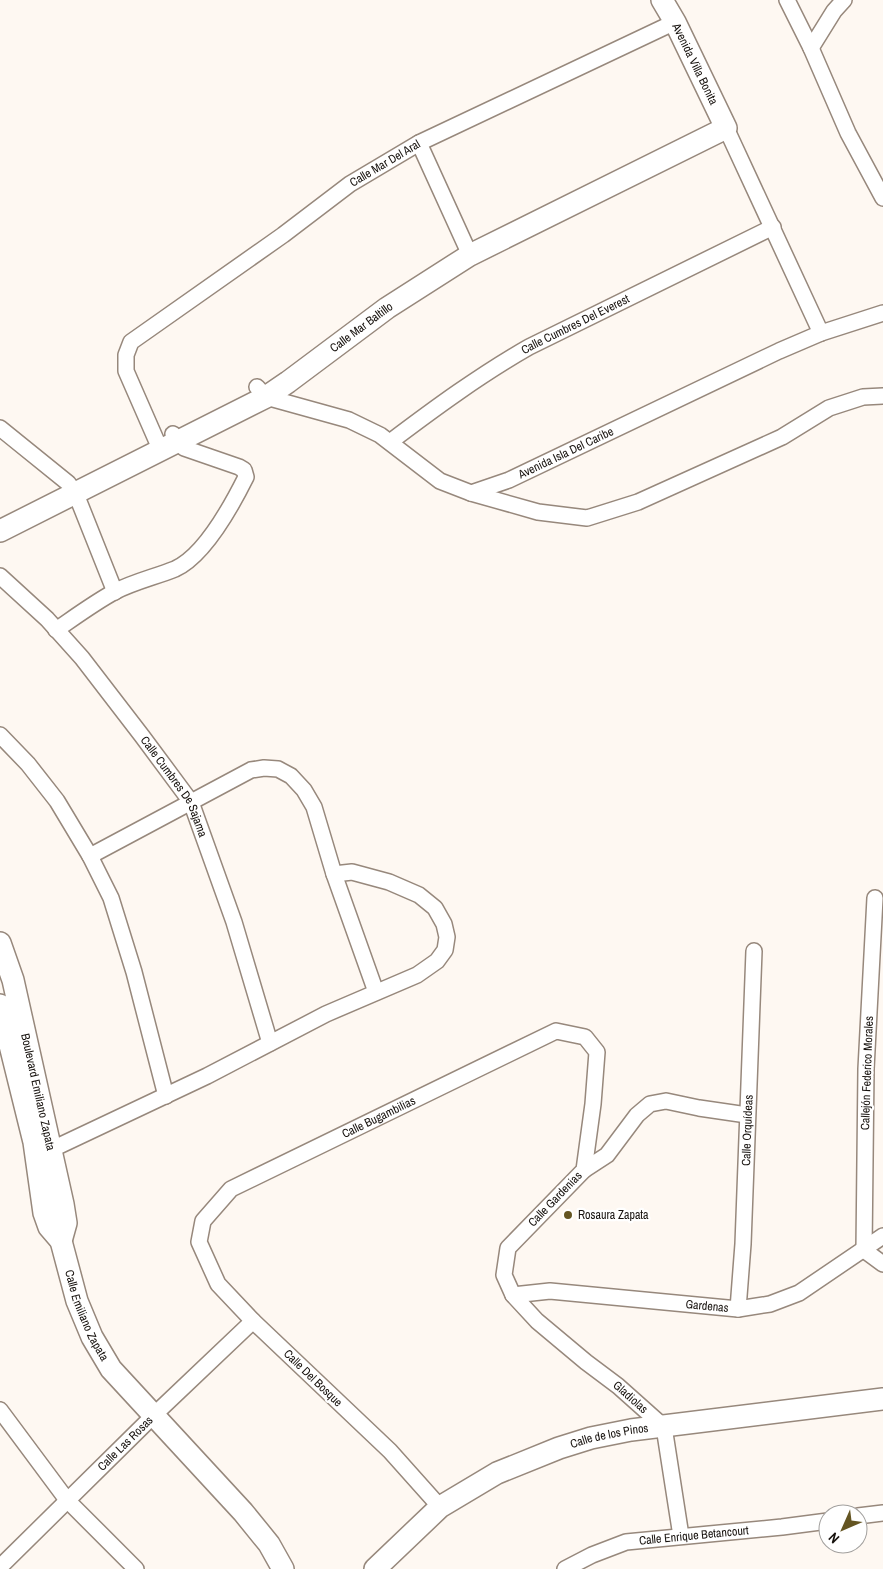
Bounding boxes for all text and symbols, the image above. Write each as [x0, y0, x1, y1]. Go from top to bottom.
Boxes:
street label: Avenida Villa Bonita [668, 20, 722, 108]
street label: Calle Mar Del Aral [347, 136, 423, 190]
street label: Calle Cumbres Del Everest [518, 291, 632, 358]
street label: Calle Mar Baltillo [327, 298, 396, 356]
street label: Avenida Isla Del Caribe [515, 423, 616, 483]
street label: Calle Cumbres De Sajama [137, 733, 211, 840]
street label: Callejón Federico Morales [857, 1016, 877, 1130]
street label: Boulevard Emiliano Zapata [17, 1032, 59, 1153]
street label: Calle Bugambilias [339, 1093, 418, 1142]
street label: Calle Orquídeas [738, 1094, 757, 1166]
street label: Calle Gardenias [525, 1168, 586, 1230]
place label: Rosaura Zapata [578, 1207, 649, 1223]
marker: Rosaura Zapata [562, 1209, 574, 1221]
street label: Calle Emiliano Zapata [61, 1268, 113, 1364]
street label: Gardenas [685, 1296, 729, 1316]
street label: Calle Del Bosque [280, 1346, 346, 1410]
street label: Gladiolas [610, 1377, 651, 1417]
street label: Calle Las Rosas [94, 1412, 156, 1474]
street label: Calle de los Pinos [568, 1420, 649, 1452]
north arrow [818, 1504, 868, 1554]
street label: Calle Enrique Betancourt [638, 1522, 750, 1549]
text: N [825, 1529, 843, 1547]

